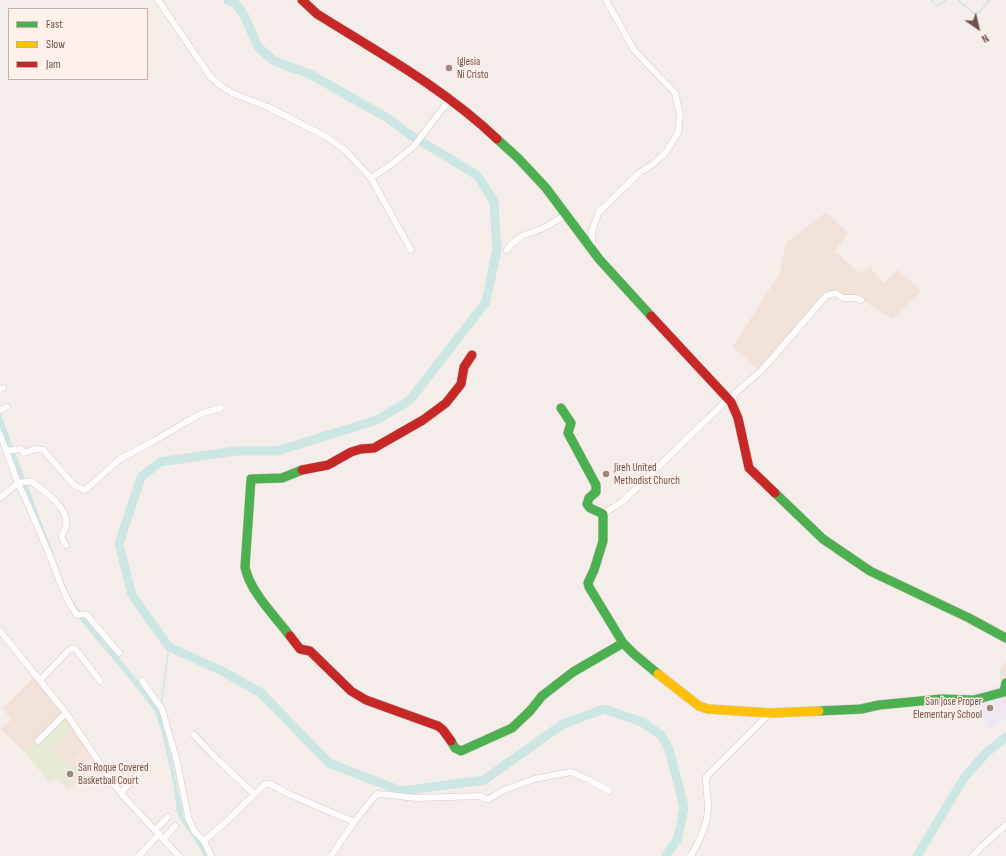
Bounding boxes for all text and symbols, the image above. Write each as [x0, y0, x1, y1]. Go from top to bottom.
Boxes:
legend [8, 8, 148, 80]
north arrow [958, 8, 998, 48]
text: Fast [46, 17, 63, 32]
text: N [979, 31, 991, 45]
text: Slow [46, 37, 65, 52]
place label: Iglesia Ni Cristo [457, 55, 489, 81]
text: Jam [46, 57, 61, 72]
marker: Iglesia Ni Cristo [444, 63, 454, 73]
place label: Jireh United Methodist Church [614, 461, 680, 487]
marker: Jireh United Methodist Church [601, 469, 611, 479]
place label: San Jose Proper Elementary School [913, 695, 982, 721]
marker: San Jose Proper Elementary School [985, 703, 995, 713]
place label: San Roque Covered Basketball Court [78, 761, 149, 787]
marker: San Roque Covered Basketball Court [65, 769, 75, 779]

